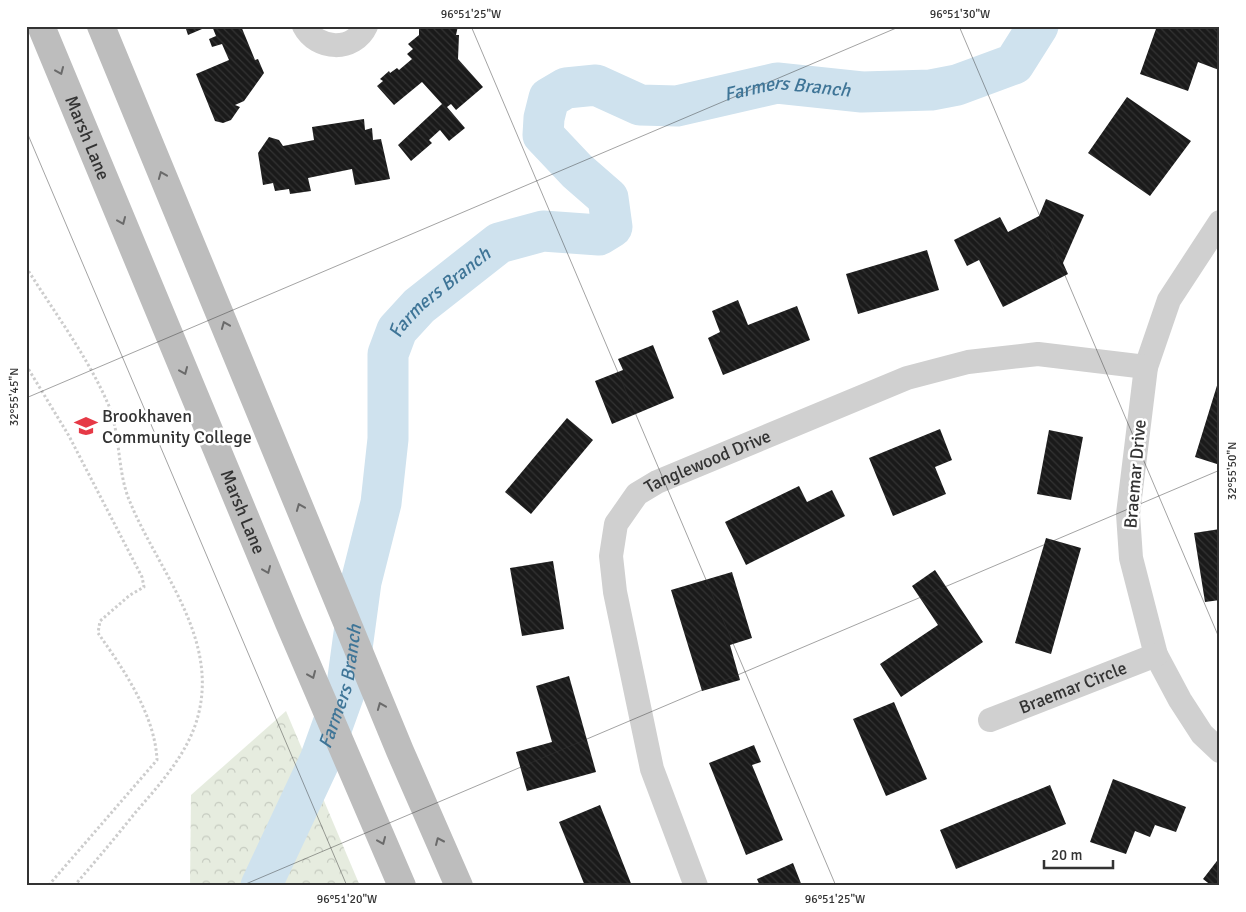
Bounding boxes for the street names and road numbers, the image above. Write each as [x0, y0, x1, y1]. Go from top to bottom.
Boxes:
street label: Marsh Lane [60, 92, 115, 183]
street label: Braemar Drive [1119, 418, 1151, 530]
street label: Tanglewood Drive [640, 425, 774, 498]
street label: Marsh Lane [216, 466, 270, 557]
street label: Braemar Circle [1016, 657, 1130, 719]

